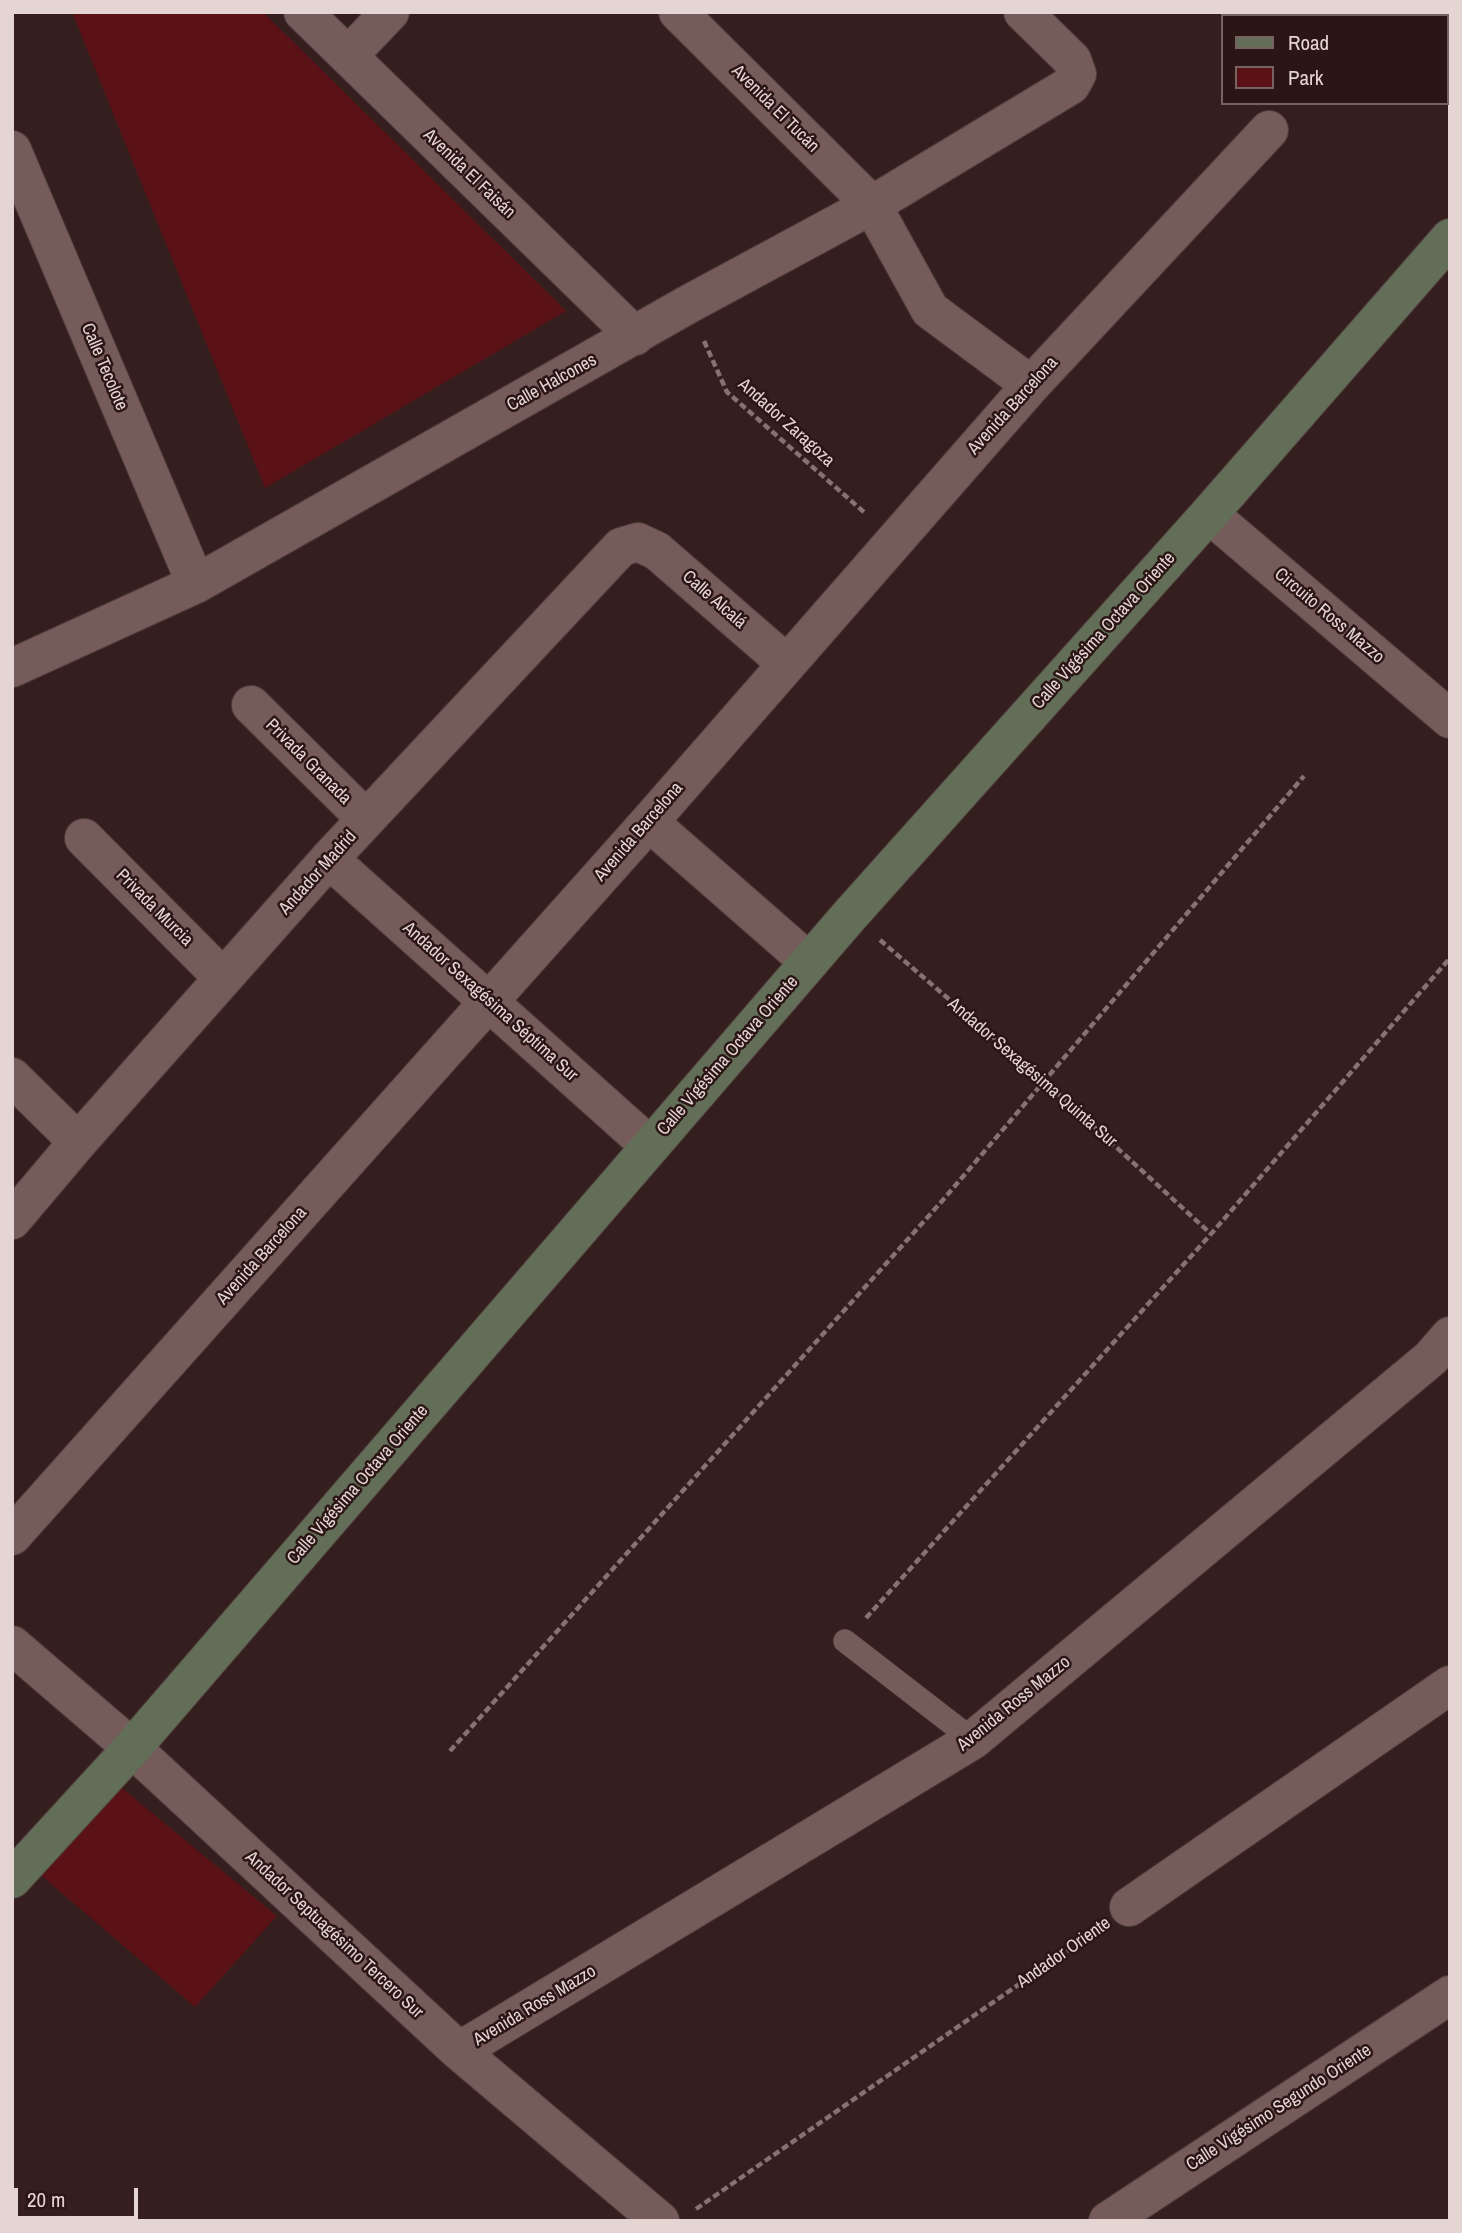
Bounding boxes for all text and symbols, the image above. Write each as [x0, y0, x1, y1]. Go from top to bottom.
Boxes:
legend [1220, 14, 1448, 105]
text: Road [1288, 28, 1329, 57]
street label: Avenida El Tucán [727, 61, 823, 157]
text: Park [1288, 63, 1323, 92]
street label: Avenida El Faisán [418, 125, 520, 223]
street label: Calle Tecolote [76, 320, 132, 414]
street label: Calle Halcones [503, 349, 601, 417]
street label: Avenida Barcelona [963, 353, 1063, 459]
street label: Andador Zaragoza [733, 374, 839, 472]
street label: Calle Vigésima Octava Oriente [1028, 548, 1180, 714]
street label: Circuito Ross Mazzo [1270, 564, 1388, 668]
street label: Calle Alcalá [678, 566, 750, 634]
street label: Privada Granada [261, 715, 355, 809]
street label: Avenida Barcelona [590, 778, 688, 886]
street label: Andador Madrid [275, 826, 361, 920]
street label: Privada Murcia [111, 865, 197, 951]
street label: Andador Sexagésima Séptima Sur [398, 918, 582, 1086]
street label: Calle Vigésima Octava Oriente [653, 972, 803, 1140]
street label: Andador Sexagésima Quinta Sur [943, 994, 1121, 1152]
street label: Avenida Barcelona [212, 1203, 312, 1309]
street label: Calle Vigésima Octava Oriente [283, 1401, 433, 1569]
street label: Avenida Ross Mazzo [953, 1652, 1075, 1756]
street label: Andador Septuagésimo Tercero Sur [241, 1847, 427, 2023]
street label: Andador Oriente [1013, 1913, 1115, 1993]
street label: Avenida Ross Mazzo [470, 1961, 600, 2051]
street label: Calle Vigésimo Segundo Oriente [1182, 2040, 1376, 2176]
scale bar [18, 2174, 142, 2218]
text: 20 m [27, 2185, 65, 2214]

